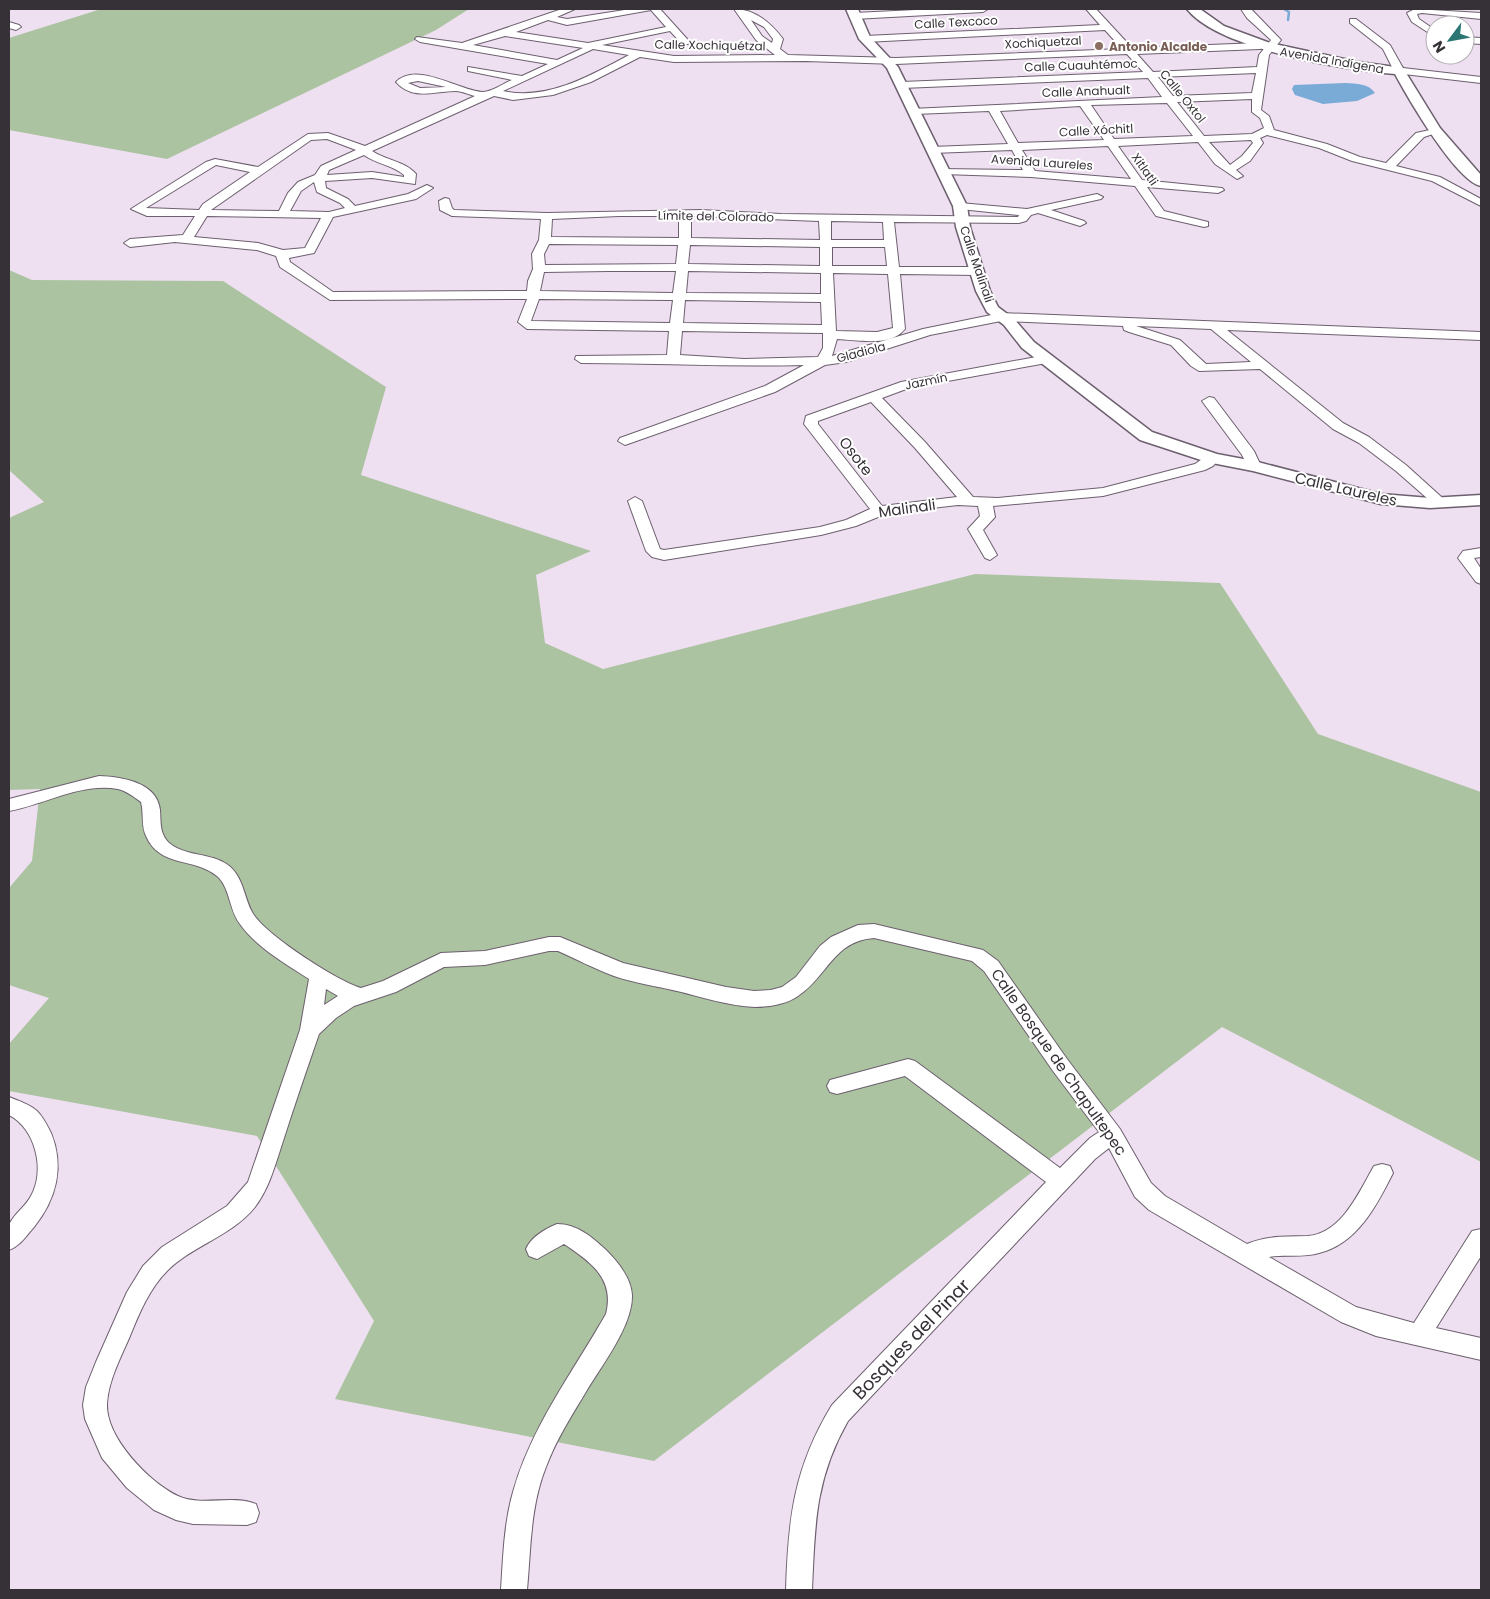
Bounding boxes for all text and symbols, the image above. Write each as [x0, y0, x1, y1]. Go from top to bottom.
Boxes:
street label: Calle Texcoco [914, 11, 998, 33]
north arrow [1425, 15, 1475, 65]
street label: Xochiquetzal [1004, 31, 1082, 53]
street label: Calle Xochiquétzal [654, 36, 766, 54]
text: N [1428, 37, 1450, 57]
place label: Antonio Alcalde [1109, 38, 1208, 55]
marker: Antonio Alcalde [1093, 40, 1105, 52]
street label: Avenida Indígena [1279, 42, 1385, 78]
street label: Calle Cuauhtémoc [1024, 55, 1138, 75]
street label: Calle Oxtol [1156, 66, 1210, 126]
street label: Calle Anahualt [1041, 81, 1131, 101]
street label: Calle Xóchitl [1058, 120, 1134, 140]
street label: Xitlatli [1128, 149, 1162, 189]
street label: Avenida Laureles [991, 150, 1093, 174]
street label: Límite del Colorado [658, 206, 775, 226]
street label: Calle Malinali [956, 223, 998, 305]
street label: Gladiola [835, 337, 887, 367]
street label: Jazmín [903, 368, 949, 394]
street label: Osote [834, 432, 878, 480]
street label: Calle Laureles [1293, 467, 1399, 511]
street label: Malinali [877, 494, 937, 522]
street label: Calle Bosque de Chapultepec [986, 964, 1132, 1160]
street label: Bosques del Pinar [847, 1273, 975, 1405]

